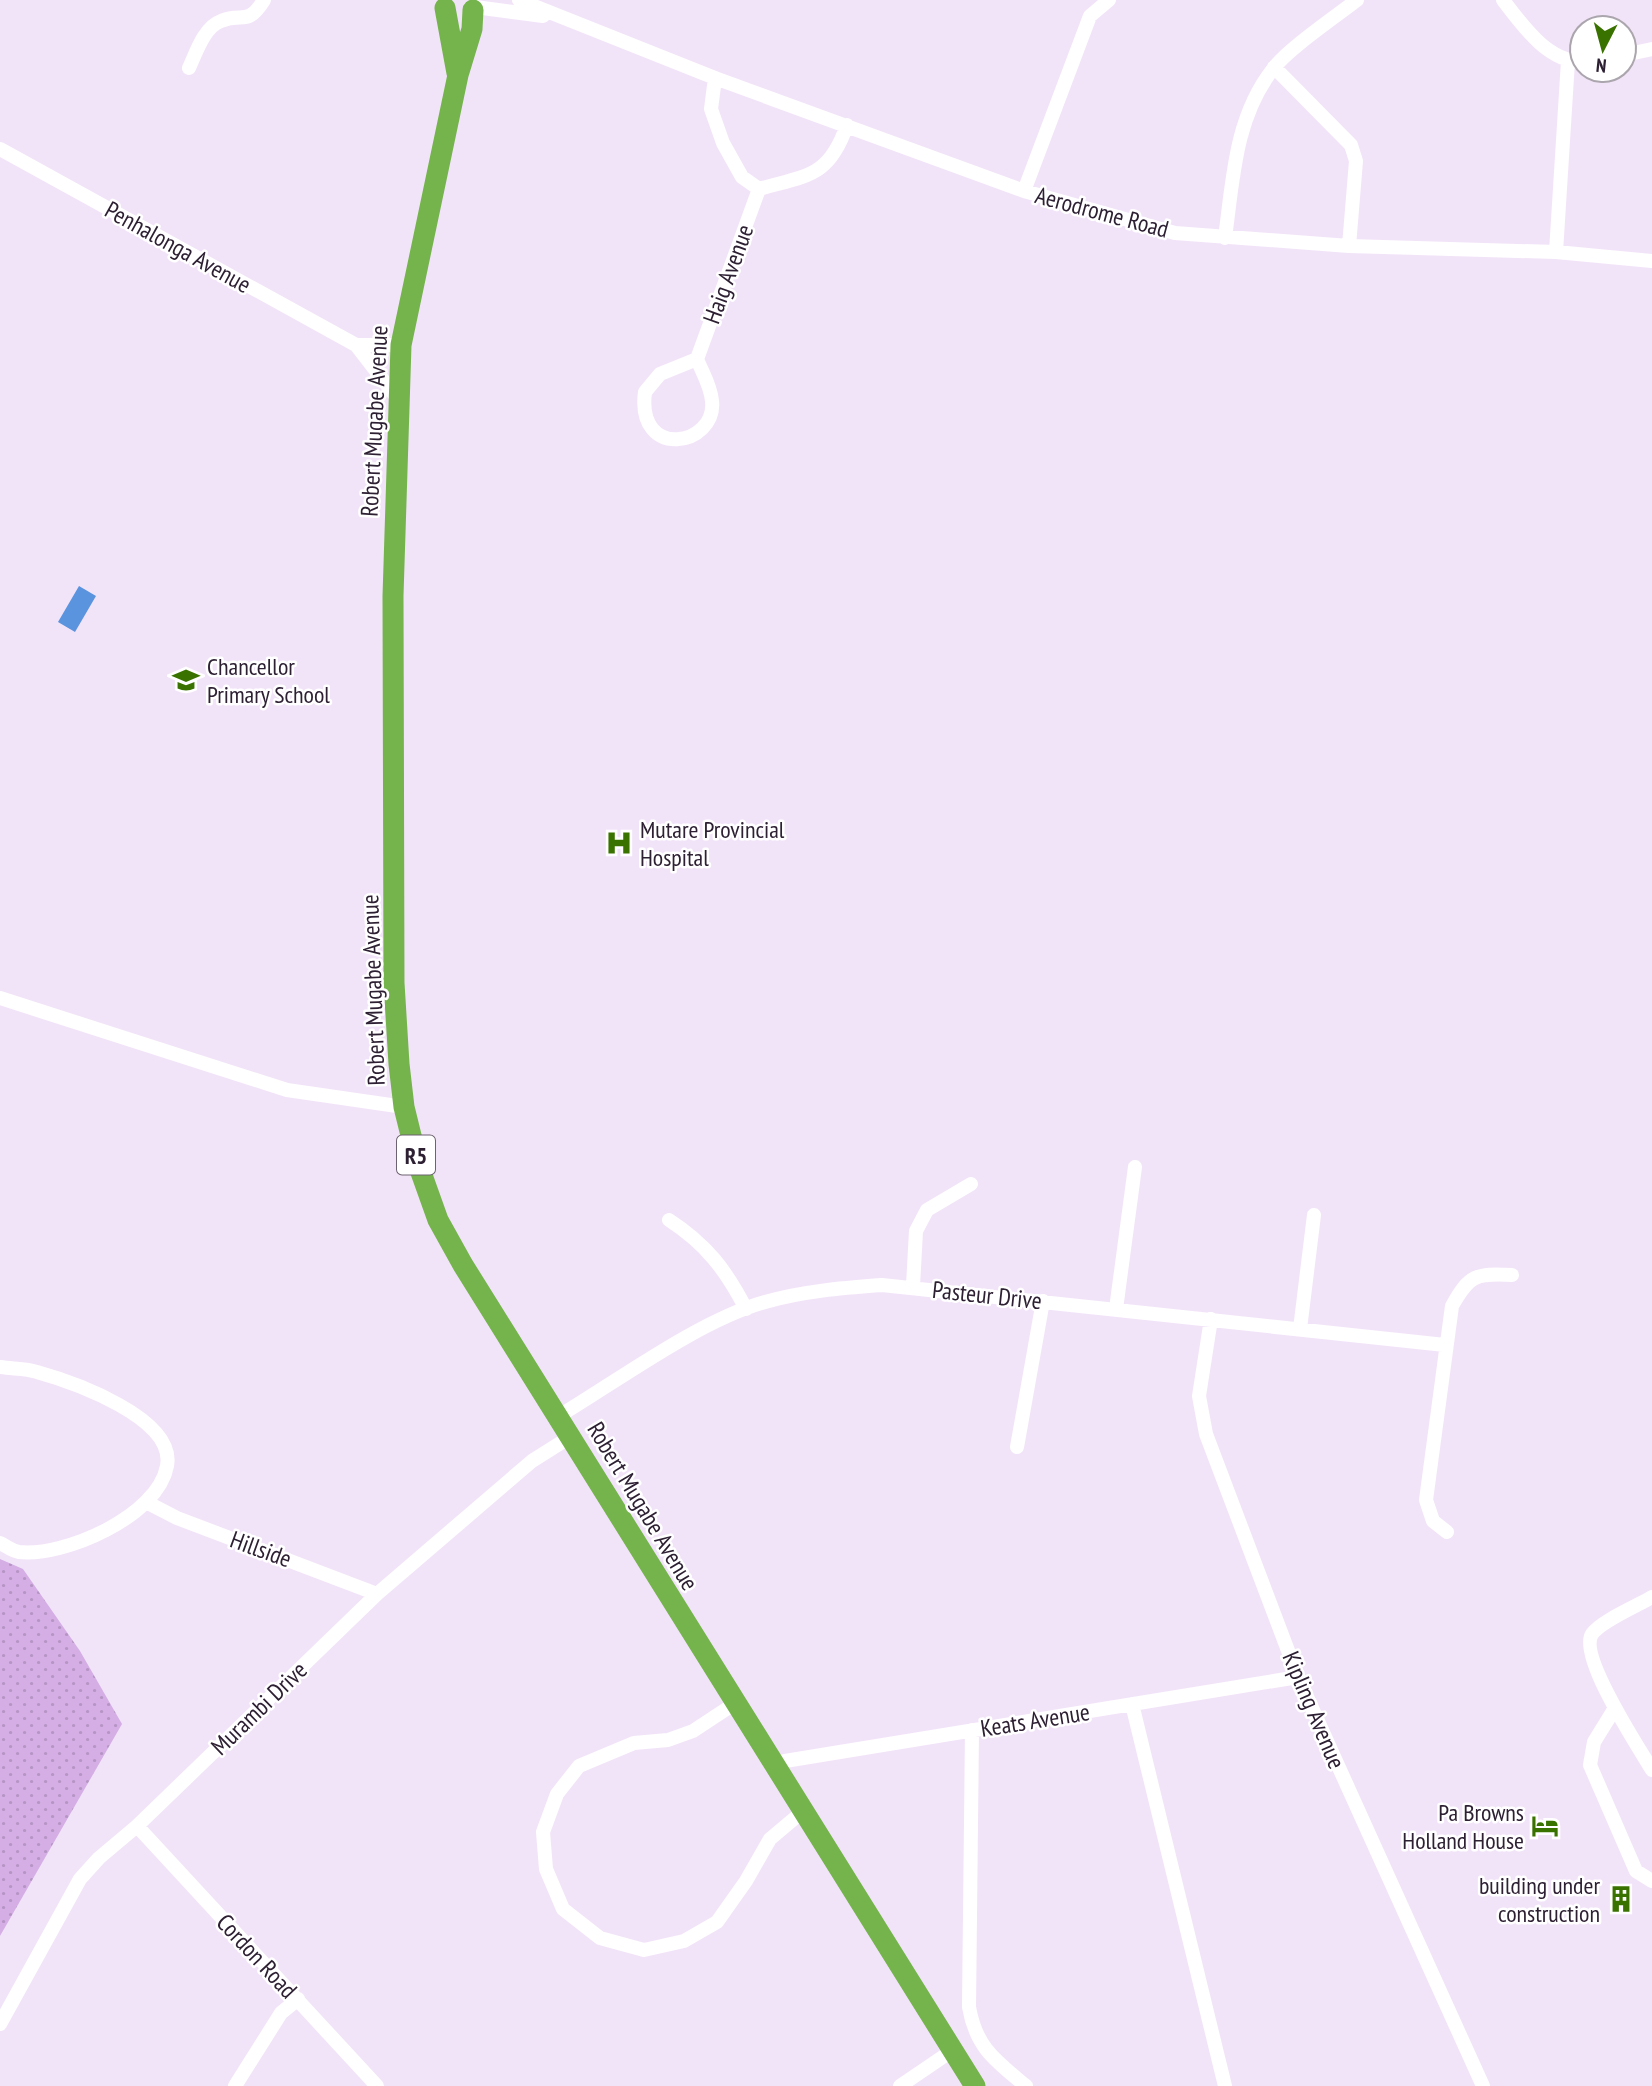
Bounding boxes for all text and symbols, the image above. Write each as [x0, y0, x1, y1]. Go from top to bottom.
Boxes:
north arrow [1568, 14, 1638, 84]
text: N [1595, 53, 1608, 78]
street label: Aerodrome Road [1032, 179, 1172, 245]
street label: Penhalonga Avenue [99, 194, 257, 300]
street label: Haig Avenue [696, 220, 760, 328]
street label: Robert Mugabe Avenue [354, 325, 394, 517]
place label: Chancellor Primary School [207, 651, 330, 710]
school or university icon: Chancellor Primary School [171, 665, 201, 695]
place label: Mutare Provincial Hospital [640, 814, 785, 873]
hospital icon: Mutare Provincial Hospital [604, 828, 634, 858]
street label: Robert Mugabe Avenue [354, 894, 392, 1086]
road number: R5 [397, 1136, 435, 1174]
street label: Pasteur Drive [931, 1274, 1043, 1316]
street label: Robert Mugabe Avenue [580, 1416, 706, 1596]
street label: Hillside [226, 1524, 296, 1574]
street label: Kipling Avenue [1275, 1647, 1353, 1773]
street label: Murambi Drive [204, 1655, 314, 1761]
street label: Keats Avenue [978, 1696, 1092, 1744]
place label: Pa Browns Holland House [1402, 1797, 1524, 1856]
hotel icon: Pa Browns Holland House [1530, 1811, 1560, 1841]
place label: building under construction [1479, 1870, 1600, 1929]
building icon: building under construction [1606, 1884, 1636, 1914]
street label: Cordon Road [210, 1907, 304, 2005]

